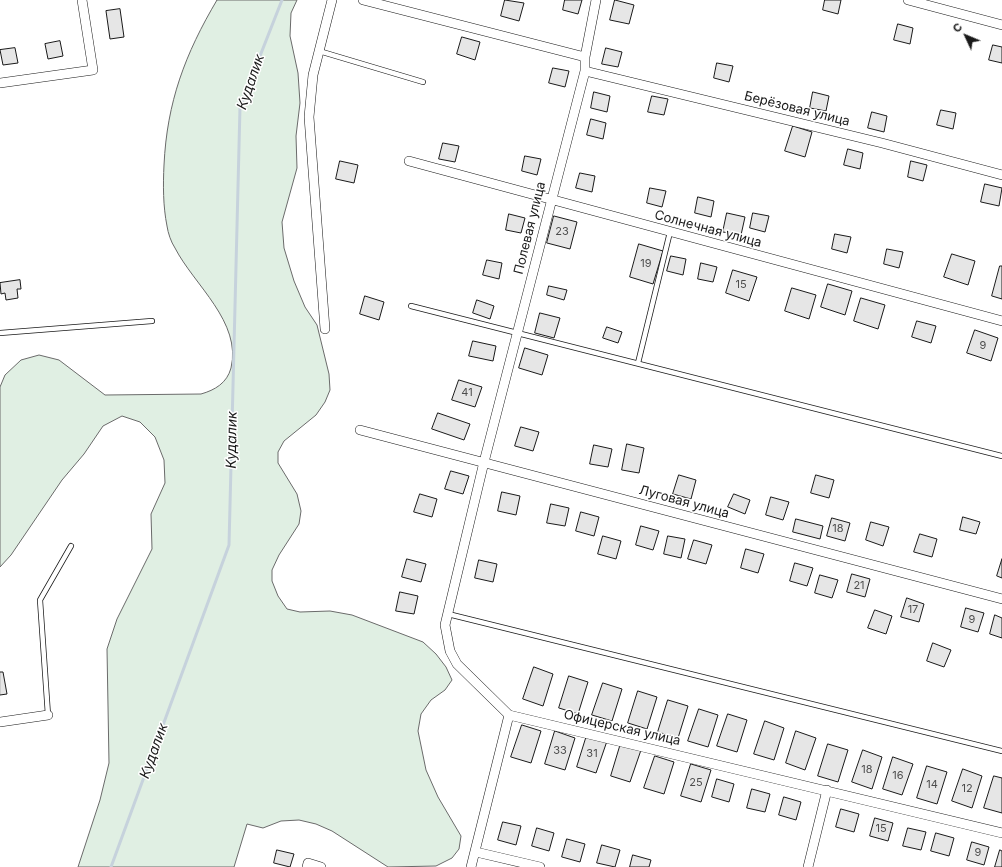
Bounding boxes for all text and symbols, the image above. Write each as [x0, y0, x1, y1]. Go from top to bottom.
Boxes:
north arrow [946, 16, 986, 56]
text: С [949, 20, 965, 35]
water label: Кудалик [234, 52, 268, 112]
street label: Берёзовая улица [743, 88, 851, 130]
street label: Полевая улица [511, 180, 549, 276]
street label: Солнечная улица [653, 207, 763, 251]
house number: 23 [555, 225, 569, 239]
house number: 19 [640, 257, 652, 271]
house number: 15 [735, 278, 747, 292]
house number: 9 [980, 339, 986, 353]
house number: 41 [461, 386, 473, 400]
water label: Кудалик [223, 411, 241, 469]
street label: Луговая улица [637, 482, 731, 522]
house number: 18 [832, 522, 844, 536]
house number: 21 [853, 579, 865, 593]
house number: 17 [908, 603, 918, 617]
house number: 9 [969, 613, 975, 627]
street label: Офицерская улица [562, 707, 682, 749]
water label: Кудалик [136, 721, 172, 781]
house number: 33 [553, 744, 567, 758]
house number: 31 [586, 747, 598, 761]
house number: 18 [861, 763, 873, 777]
house number: 16 [892, 769, 904, 783]
house number: 25 [689, 776, 703, 790]
house number: 14 [926, 778, 938, 792]
house number: 12 [961, 782, 973, 796]
house number: 15 [875, 822, 887, 836]
house number: 9 [975, 846, 981, 860]

